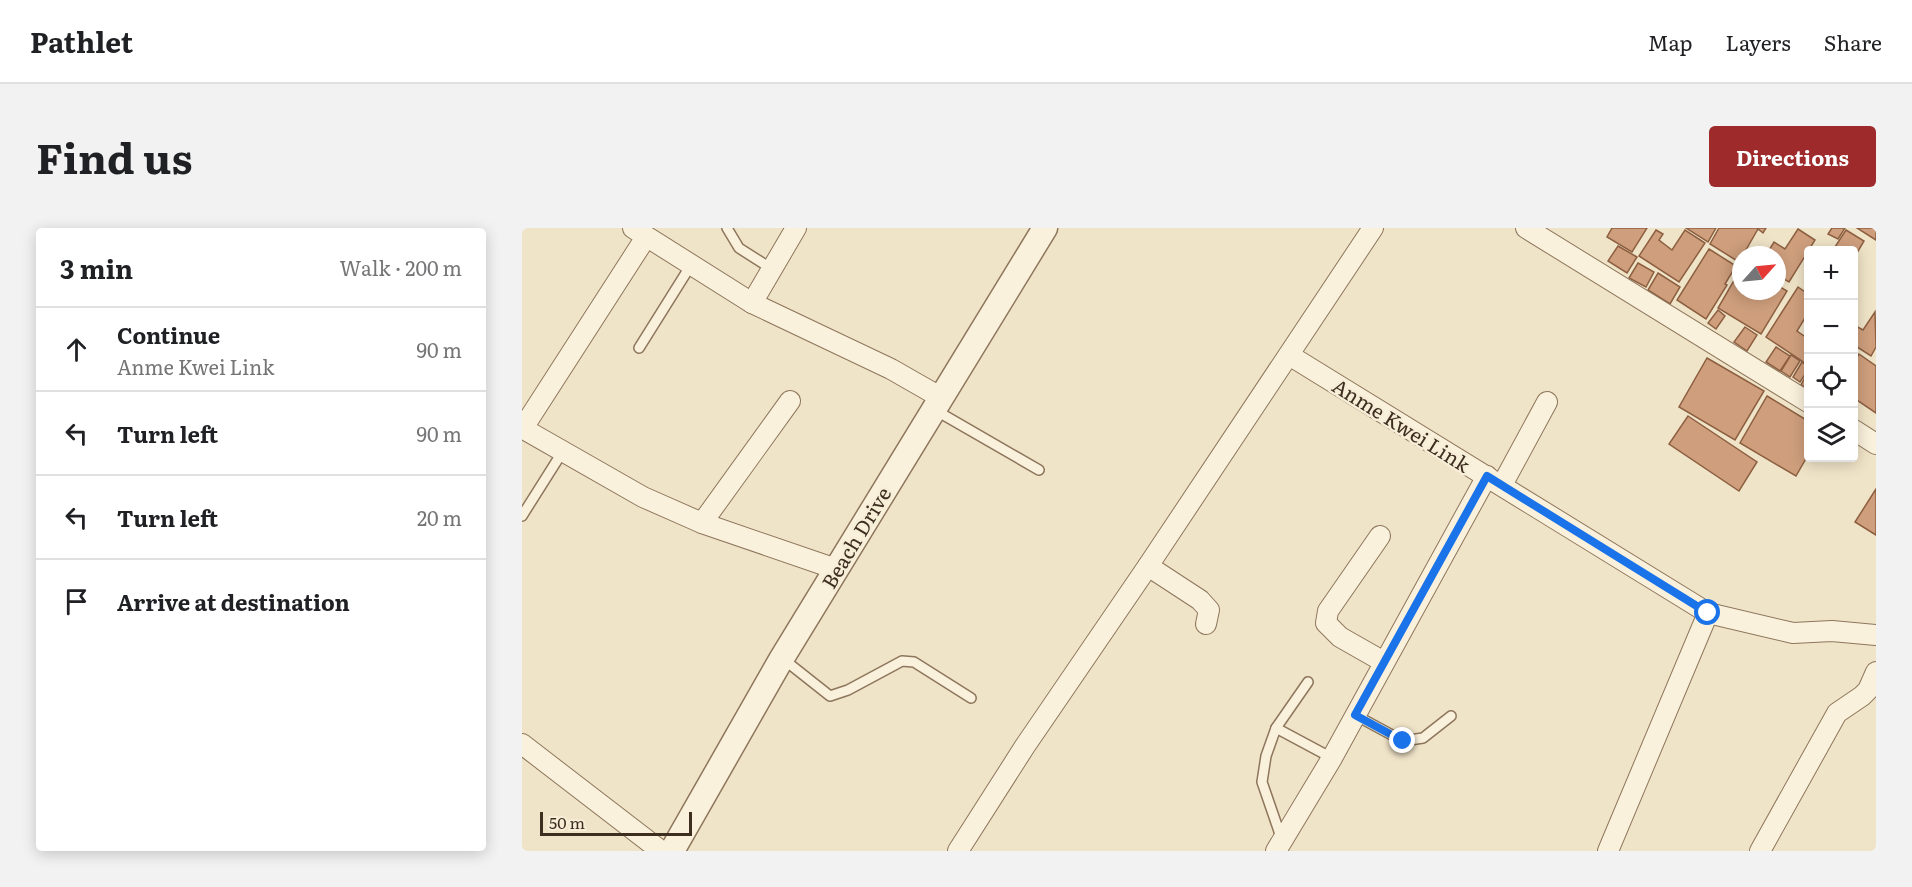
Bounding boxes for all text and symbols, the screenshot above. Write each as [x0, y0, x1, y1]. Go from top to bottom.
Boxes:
text: Pathlet [30, 20, 133, 62]
text: Map [1648, 26, 1693, 57]
text: Layers [1726, 26, 1791, 57]
text: Share [1824, 26, 1882, 57]
text: Find us [36, 125, 193, 187]
button: Directions [1709, 126, 1876, 187]
north arrow [1732, 246, 1786, 300]
map controls [1804, 246, 1858, 462]
button: + [1804, 246, 1858, 300]
text: 3 min [60, 248, 133, 287]
text: Walk · 200 m [339, 252, 462, 282]
button: − [1804, 300, 1858, 354]
text: Continue [117, 318, 220, 351]
icon: ahead [60, 333, 93, 366]
text: 90 m [417, 334, 462, 364]
text: Anme Kwei Link [117, 351, 274, 381]
button: locate [1804, 354, 1858, 408]
street label: Anme Kwei Link [1327, 370, 1477, 479]
button: layers [1804, 408, 1858, 462]
icon: left [60, 417, 93, 450]
text: Turn left [117, 417, 218, 450]
text: 90 m [417, 418, 462, 448]
street label: Beach Drive [813, 480, 897, 594]
icon: left [60, 501, 93, 534]
text: Turn left [117, 501, 218, 534]
text: 20 m [417, 502, 462, 532]
icon: arrive [60, 585, 93, 618]
text: Arrive at destination [117, 585, 350, 618]
route start [1694, 599, 1720, 625]
route end [1389, 727, 1415, 753]
scale bar [540, 809, 692, 836]
text: 50 m [549, 810, 585, 834]

